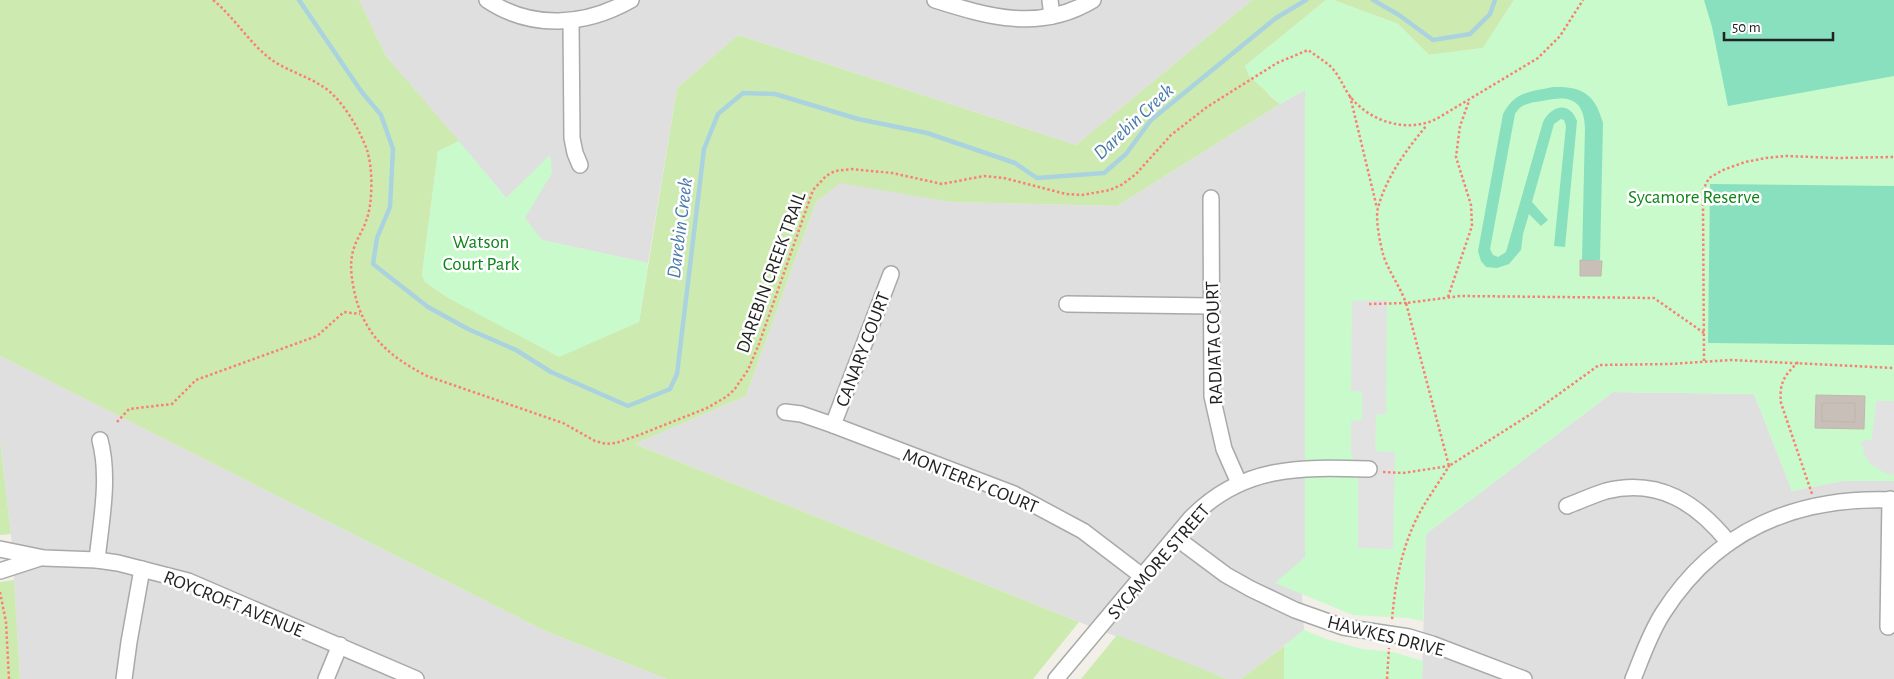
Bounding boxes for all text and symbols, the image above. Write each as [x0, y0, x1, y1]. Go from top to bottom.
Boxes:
scale bar [1724, 10, 1833, 42]
text: 50 m [1732, 20, 1761, 35]
water label: Darebin Creek [1090, 80, 1177, 164]
water label: Darebin Creek [664, 177, 696, 280]
park label: Sycamore Reserve [1628, 188, 1760, 207]
street label: DAREBIN CREEK TRAIL [733, 189, 809, 356]
park label: Watson Court Park [443, 233, 520, 274]
street label: RADIATA COURT [1203, 281, 1226, 405]
street label: CANARY COURT [833, 290, 894, 409]
street label: MONTEREY COURT [900, 446, 1041, 517]
street label: SYCAMORE STREET [1104, 501, 1214, 623]
street label: ROYCROFT AVENUE [161, 568, 306, 641]
street label: HAWKES DRIVE [1325, 613, 1446, 660]

